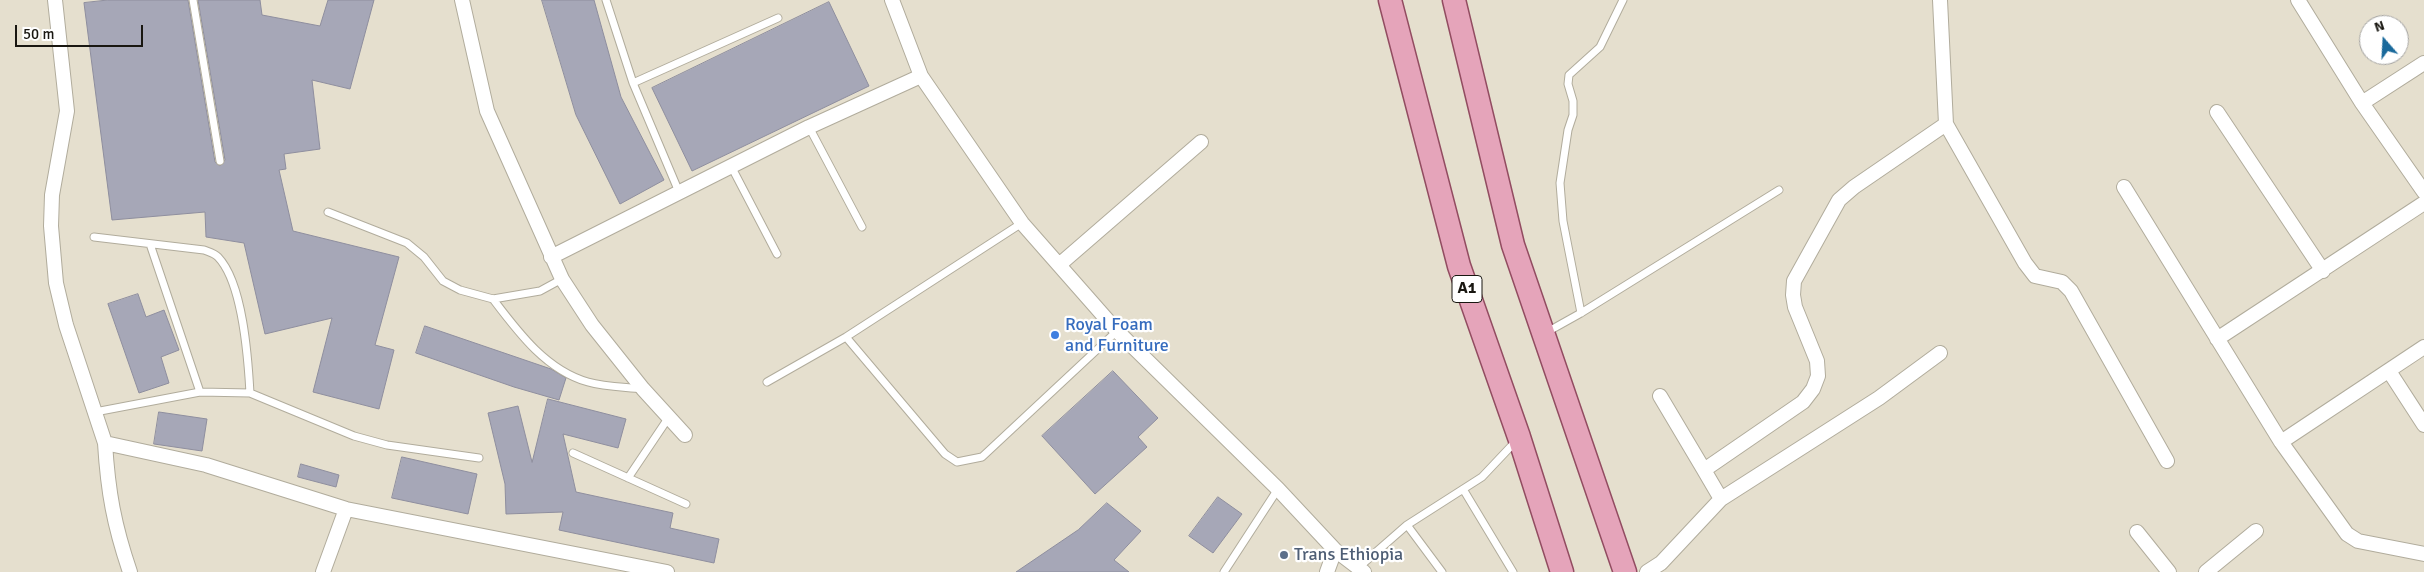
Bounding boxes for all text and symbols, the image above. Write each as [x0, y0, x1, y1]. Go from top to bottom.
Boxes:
scale bar [18, 15, 145, 47]
north arrow [2359, 15, 2409, 65]
text: N [2372, 17, 2387, 36]
text: 50 m [23, 25, 54, 43]
road number: A1 [1452, 276, 1482, 302]
place label: Royal Foam and Furniture [1065, 314, 1169, 356]
marker: Royal Foam and Furniture [1049, 329, 1061, 341]
place label: Trans Ethiopia [1294, 544, 1403, 566]
marker: Trans Ethiopia [1278, 549, 1290, 561]

